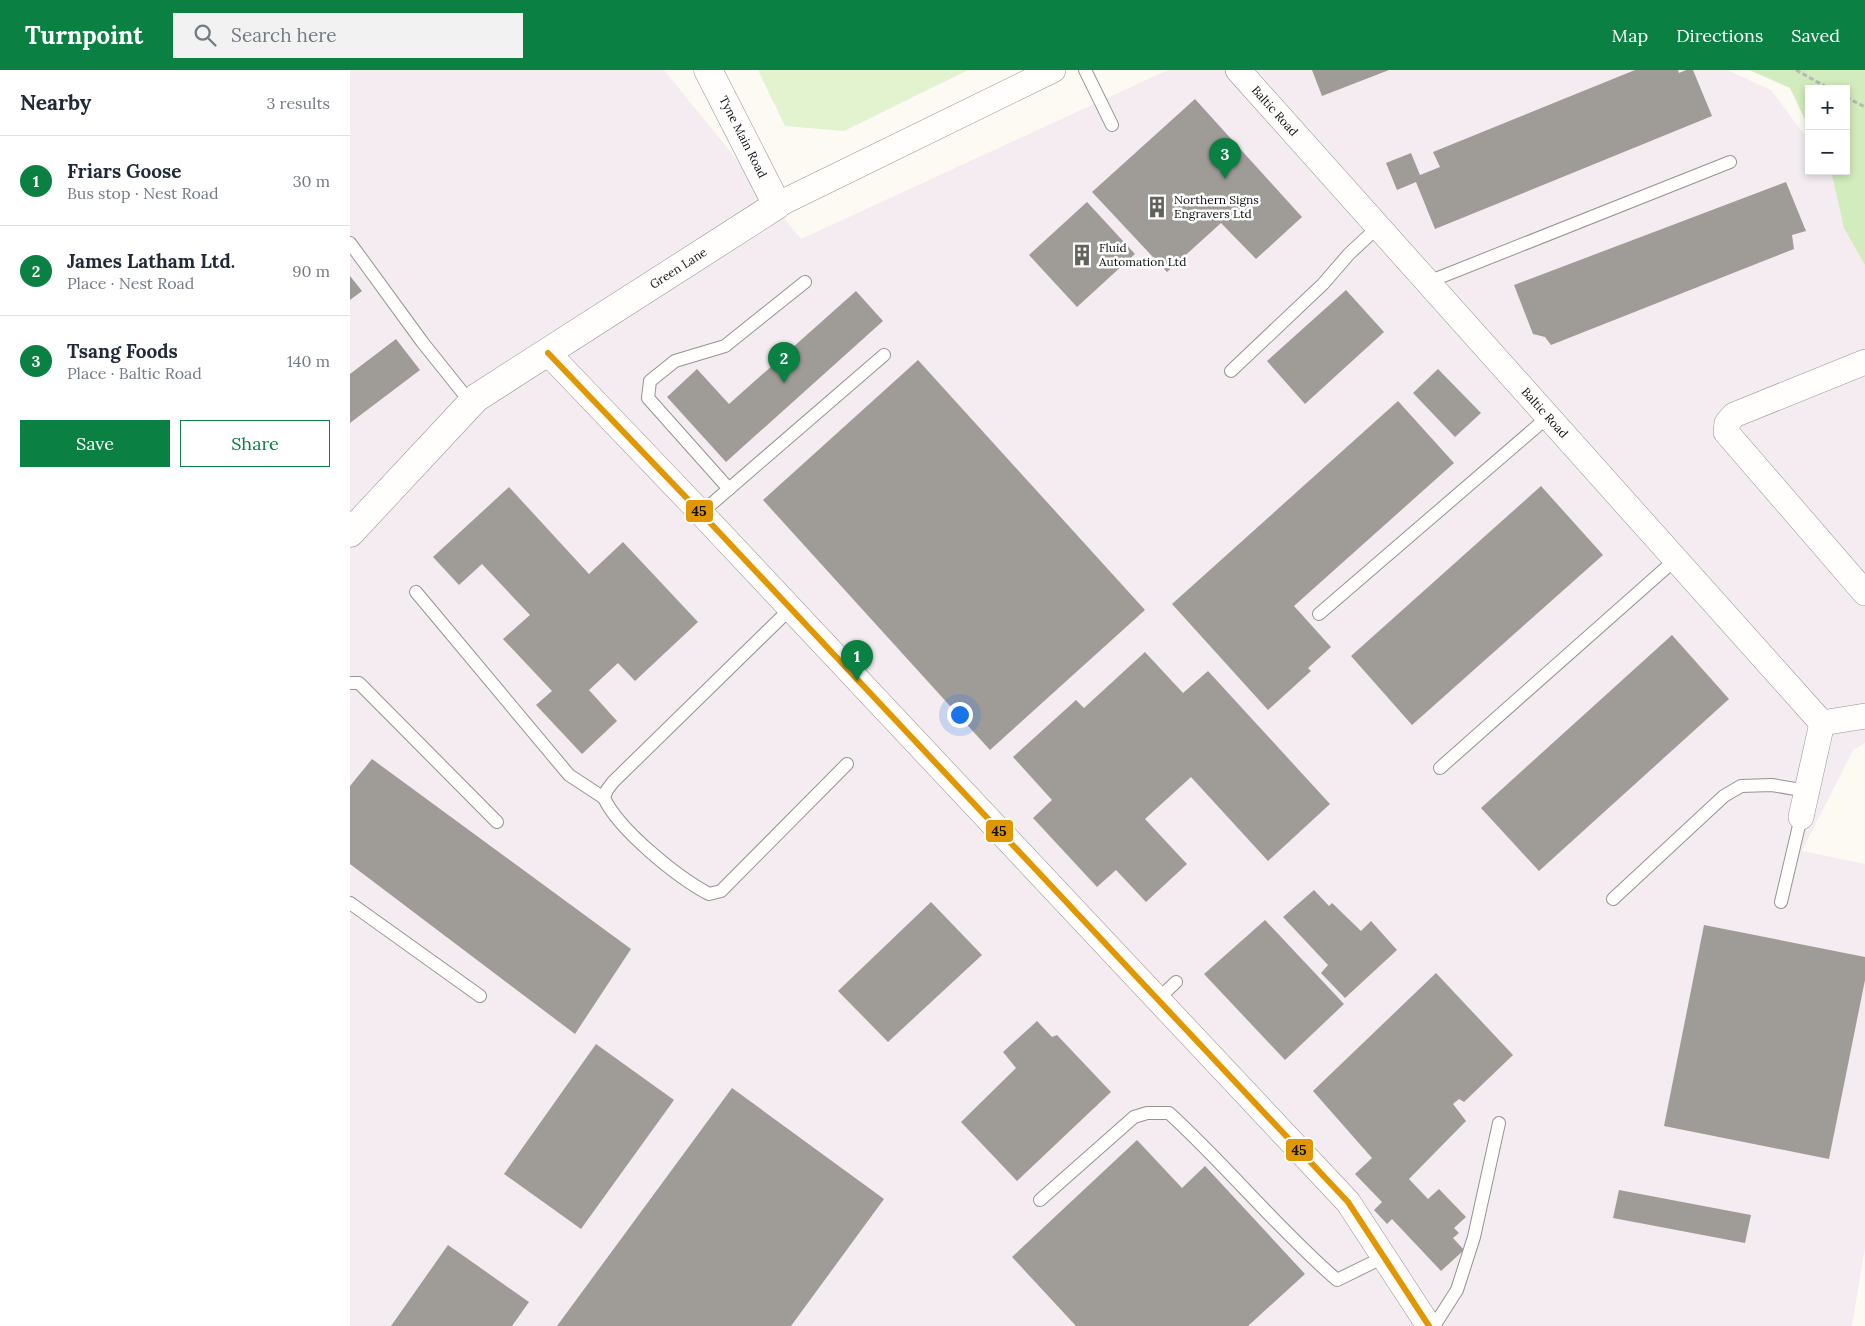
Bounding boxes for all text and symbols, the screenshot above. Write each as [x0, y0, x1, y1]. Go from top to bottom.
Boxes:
search box [173, 13, 523, 58]
text: Turnpoint [25, 20, 143, 51]
icon: search [191, 21, 219, 49]
text: Search here [231, 23, 337, 47]
text: Map [1612, 24, 1648, 47]
text: Directions [1676, 24, 1763, 47]
text: Saved [1791, 24, 1840, 47]
street label: Baltic Road [1249, 82, 1301, 139]
map controls [1805, 85, 1850, 175]
button: + [1805, 85, 1850, 130]
text: Nearby [20, 89, 91, 116]
text: 3 results [266, 93, 330, 113]
street label: Tyne Main Road [716, 93, 771, 180]
button: − [1805, 130, 1850, 175]
pin: 3 [1209, 138, 1241, 179]
text: Friars Goose [67, 159, 181, 183]
text: 1 [33, 171, 39, 191]
text: 30 m [293, 171, 330, 191]
text: Bus stop · Nest Road [67, 183, 219, 203]
place label: Northern Signs Engravers Ltd [1174, 192, 1259, 221]
building icon: Northern Signs Engravers Ltd [1144, 194, 1170, 220]
place label: Fluid Automation Ltd [1098, 240, 1186, 269]
building icon: Fluid Automation Ltd [1069, 242, 1095, 268]
street label: Green Lane [647, 244, 710, 292]
text: James Latham Ltd. [67, 249, 235, 273]
text: 2 [32, 261, 40, 281]
text: 90 m [292, 261, 330, 281]
text: Place · Nest Road [67, 273, 194, 293]
text: Tsang Foods [67, 339, 178, 363]
pin: 2 [768, 342, 800, 383]
text: 3 [32, 351, 40, 371]
text: 140 m [287, 351, 330, 371]
text: Place · Baltic Road [67, 363, 202, 383]
street label: Baltic Road [1519, 384, 1571, 441]
button: Save [20, 420, 170, 467]
button: Share [180, 420, 330, 467]
line badge: 45 [685, 499, 714, 523]
text: 45 [691, 502, 707, 520]
pin: 1 [841, 640, 873, 681]
your location [947, 702, 973, 728]
line badge: 45 [985, 819, 1014, 843]
text: 45 [991, 822, 1007, 840]
line badge: 45 [1285, 1138, 1314, 1162]
text: 45 [1291, 1141, 1307, 1159]

